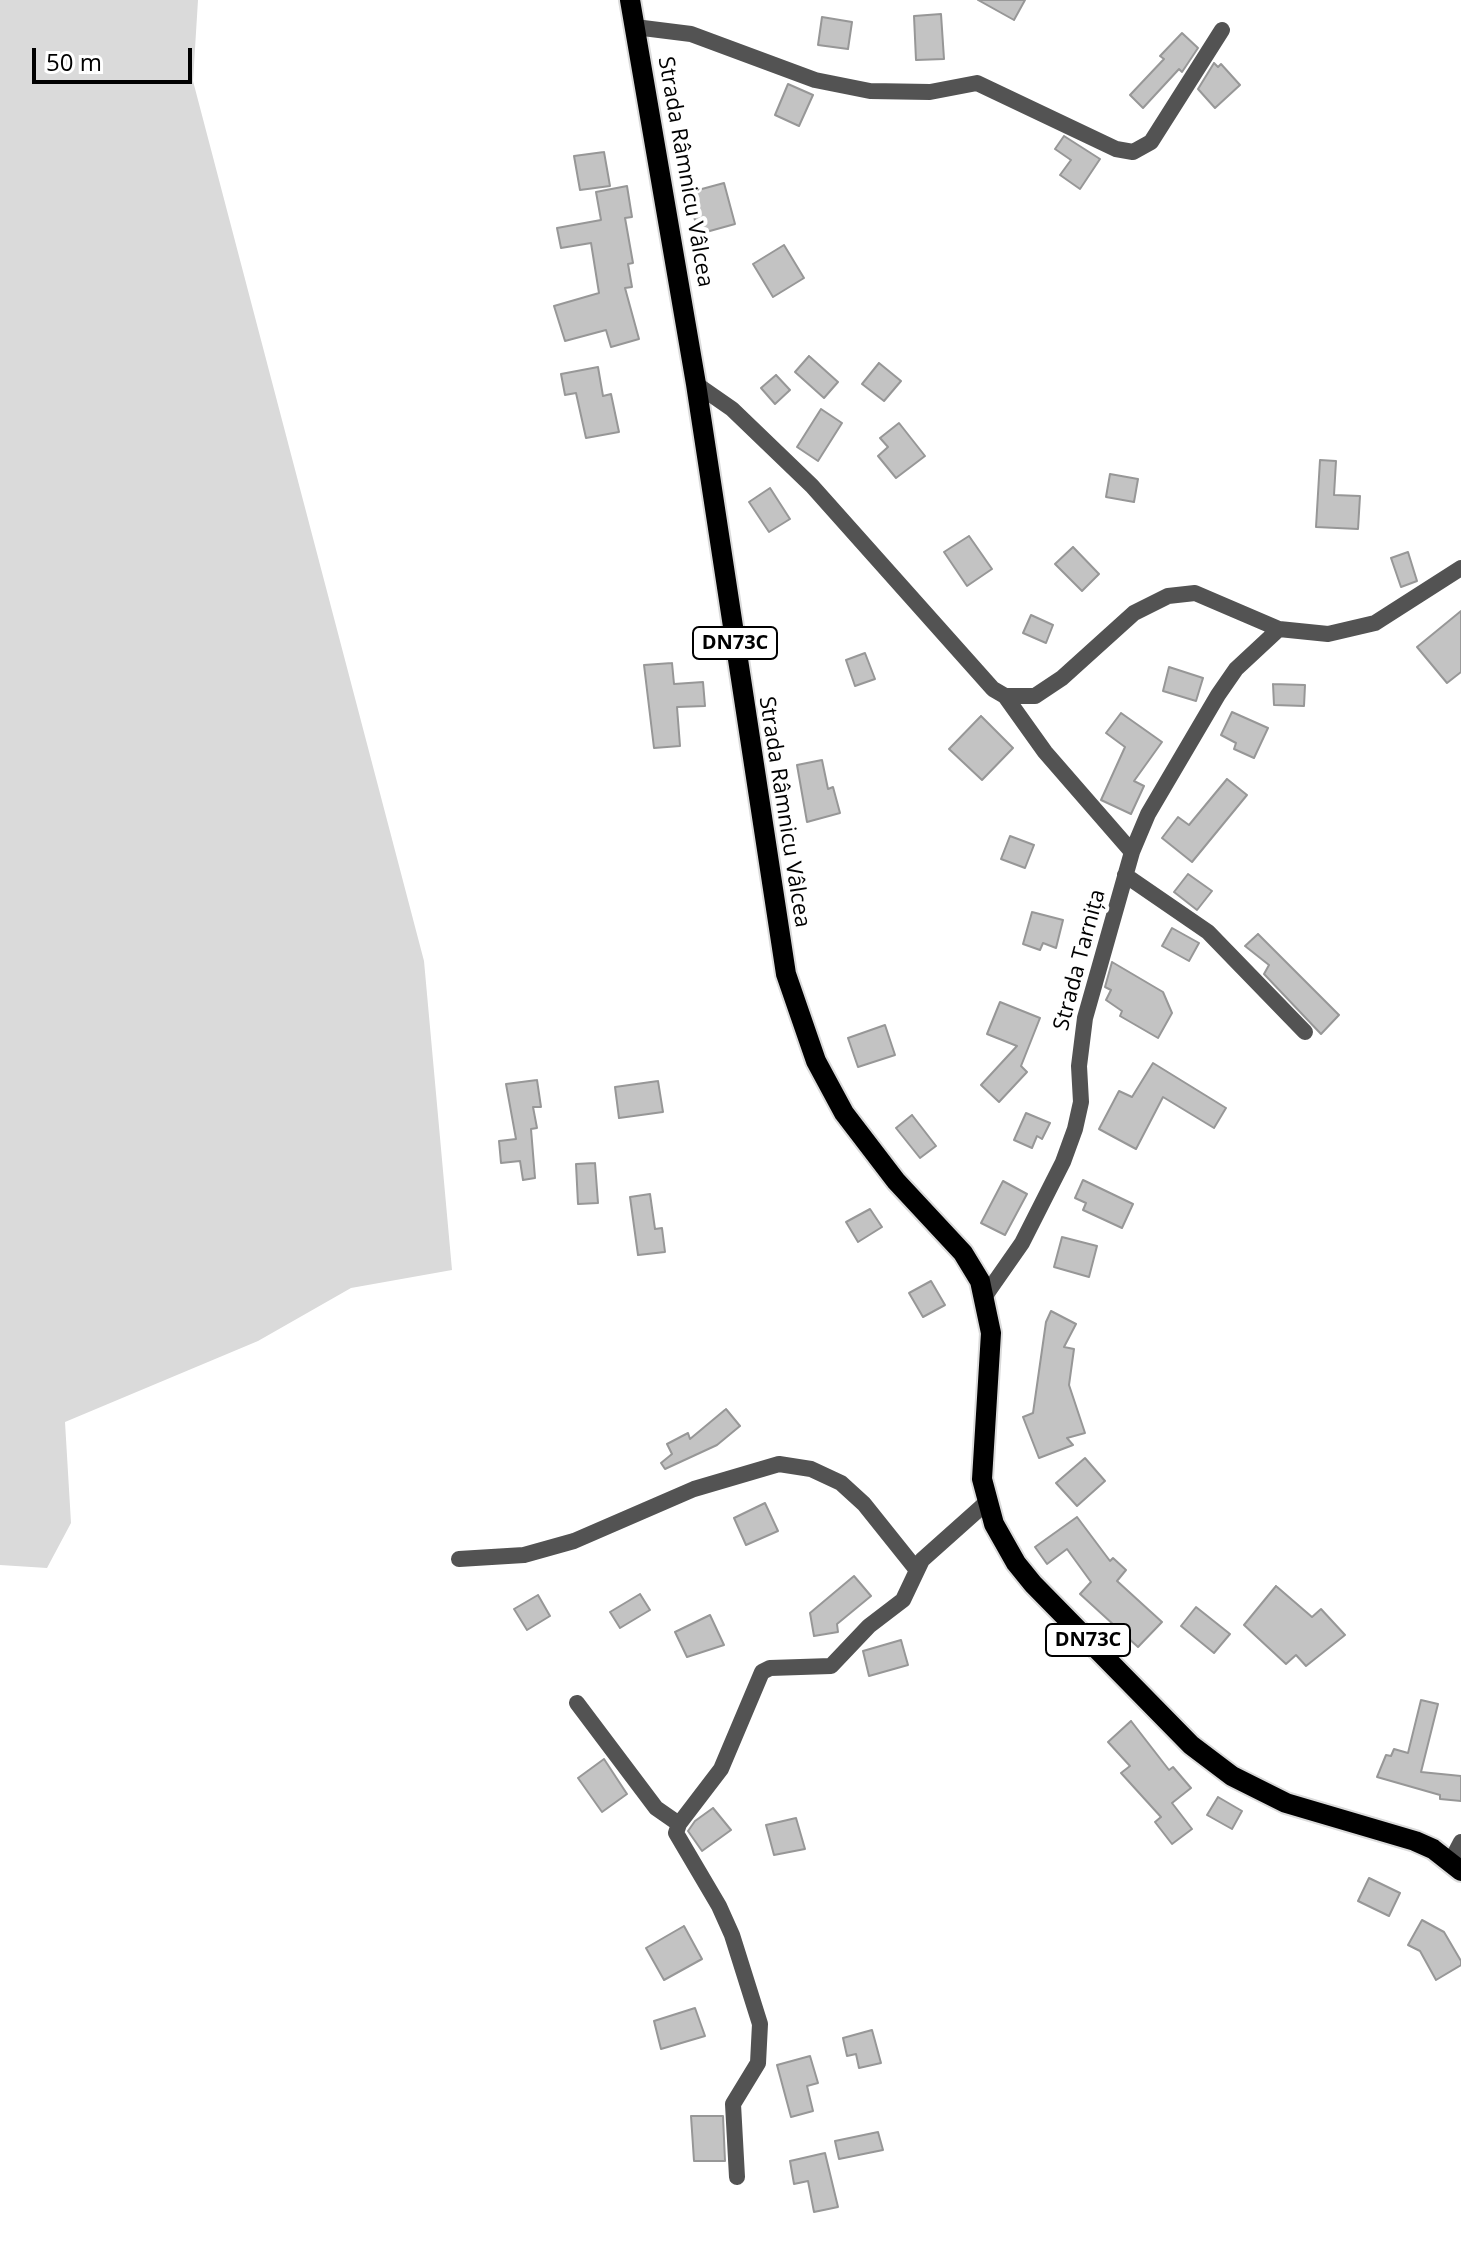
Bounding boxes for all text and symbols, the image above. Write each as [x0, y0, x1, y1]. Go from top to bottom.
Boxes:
scale bar [36, 32, 196, 82]
text: 50 m [46, 45, 102, 78]
street label: Strada Râmnicu Vâlcea [652, 55, 718, 289]
road number: DN73C [693, 627, 777, 659]
street label: Strada Râmnicu Vâlcea [753, 695, 815, 929]
street label: Strada Tarnița [1048, 887, 1112, 1033]
road number: DN73C [1046, 1624, 1130, 1656]

